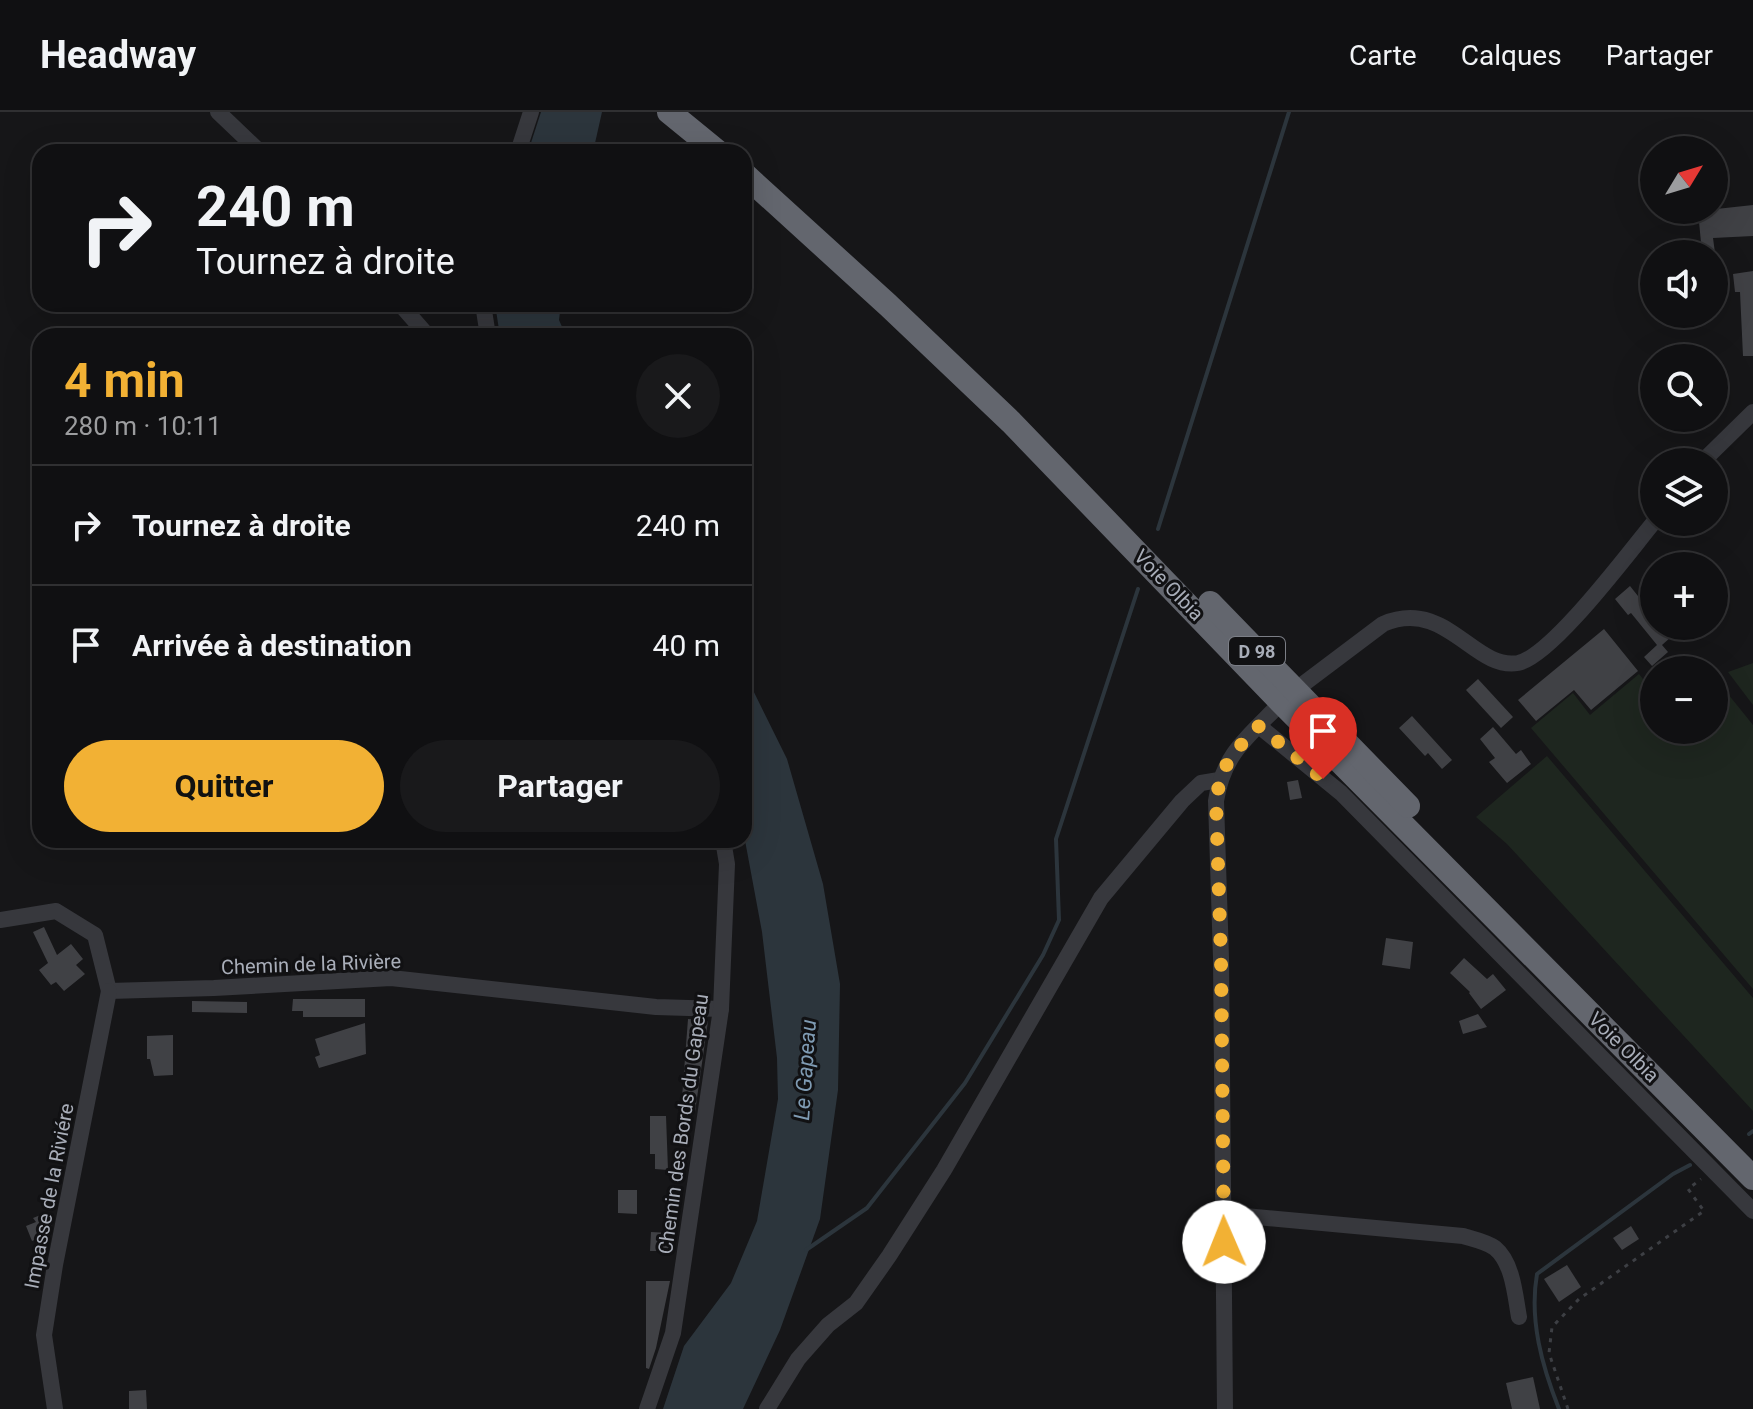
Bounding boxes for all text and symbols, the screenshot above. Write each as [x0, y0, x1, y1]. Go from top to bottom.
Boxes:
text: Headway [40, 33, 196, 77]
text: Carte [1349, 39, 1417, 72]
text: Calques [1461, 39, 1562, 72]
text: Partager [1606, 39, 1713, 72]
north arrow [1640, 136, 1728, 224]
map controls [1640, 136, 1728, 744]
text: 240 m [196, 174, 355, 240]
icon: right [64, 176, 168, 280]
button: sound [1640, 240, 1728, 328]
text: Tournez à droite [196, 241, 455, 283]
button: search [1640, 344, 1728, 432]
text: 4 min [64, 352, 185, 409]
button: close [636, 354, 720, 438]
text: 280 m · 10:11 [64, 411, 222, 441]
button: layers [1640, 448, 1728, 536]
icon: right [64, 503, 108, 547]
text: Tournez à droite [132, 508, 351, 543]
text: 240 m [636, 508, 720, 543]
street label: Voie Olbia [1129, 544, 1209, 626]
button: + [1640, 552, 1728, 640]
icon: arrive [64, 623, 108, 667]
text: Arrivée à destination [132, 628, 412, 663]
text: 40 m [653, 628, 720, 663]
road number: D 98 [1229, 637, 1285, 665]
button: − [1640, 656, 1728, 744]
pin [1289, 697, 1357, 779]
icon: arrive [1301, 709, 1345, 753]
button: Quitter [64, 740, 384, 832]
button: Partager [400, 740, 720, 832]
street label: Chemin de la Rivière [221, 949, 401, 979]
street label: Chemin des Bords du Gapeau [653, 992, 713, 1256]
street label: Voie Olbia [1584, 1007, 1664, 1087]
water label: Le Gapeau [789, 1018, 821, 1121]
street label: Impasse de la Riviére [19, 1101, 79, 1291]
position arrow [1182, 1200, 1266, 1284]

